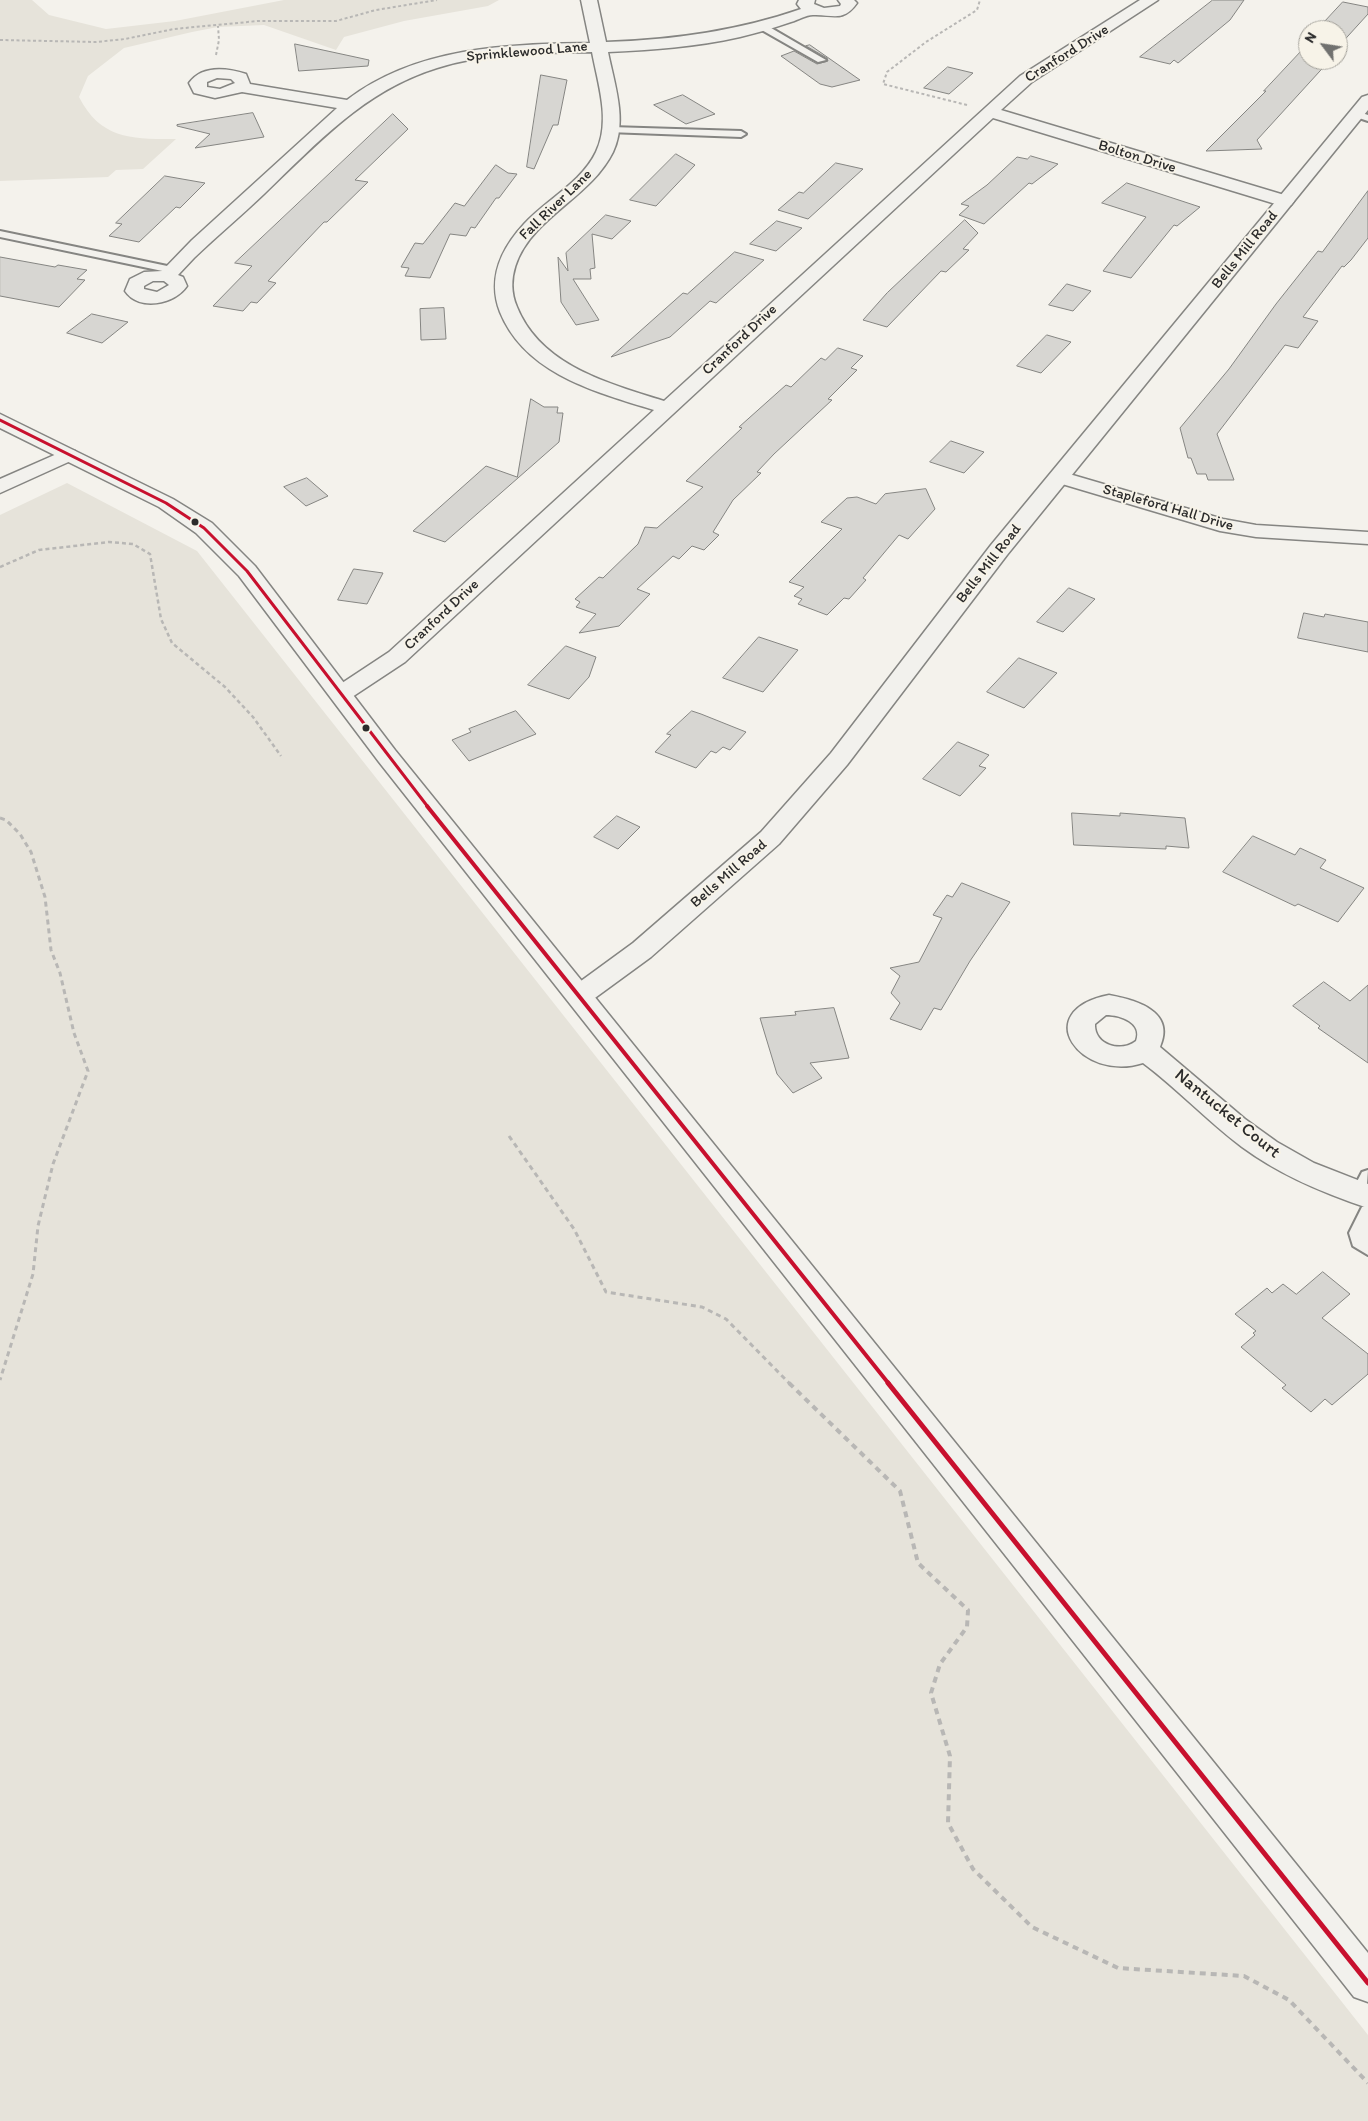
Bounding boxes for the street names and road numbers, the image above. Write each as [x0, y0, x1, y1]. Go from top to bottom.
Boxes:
street label: Cranford Drive [1022, 21, 1112, 87]
street label: Sprinklewood Lane [466, 38, 588, 66]
street label: Bolton Drive [1096, 137, 1178, 177]
street label: Fall River Lane [516, 166, 596, 244]
street label: Bells Mill Road [1208, 207, 1282, 293]
street label: Cranford Drive [699, 301, 781, 379]
street label: Stapleford Hall Drive [1101, 481, 1235, 535]
street label: Bells Mill Road [953, 521, 1025, 607]
street label: Cranford Drive [401, 576, 483, 654]
street label: Bells Mill Road [687, 836, 771, 912]
street label: Nantucket Court [1170, 1065, 1284, 1163]

